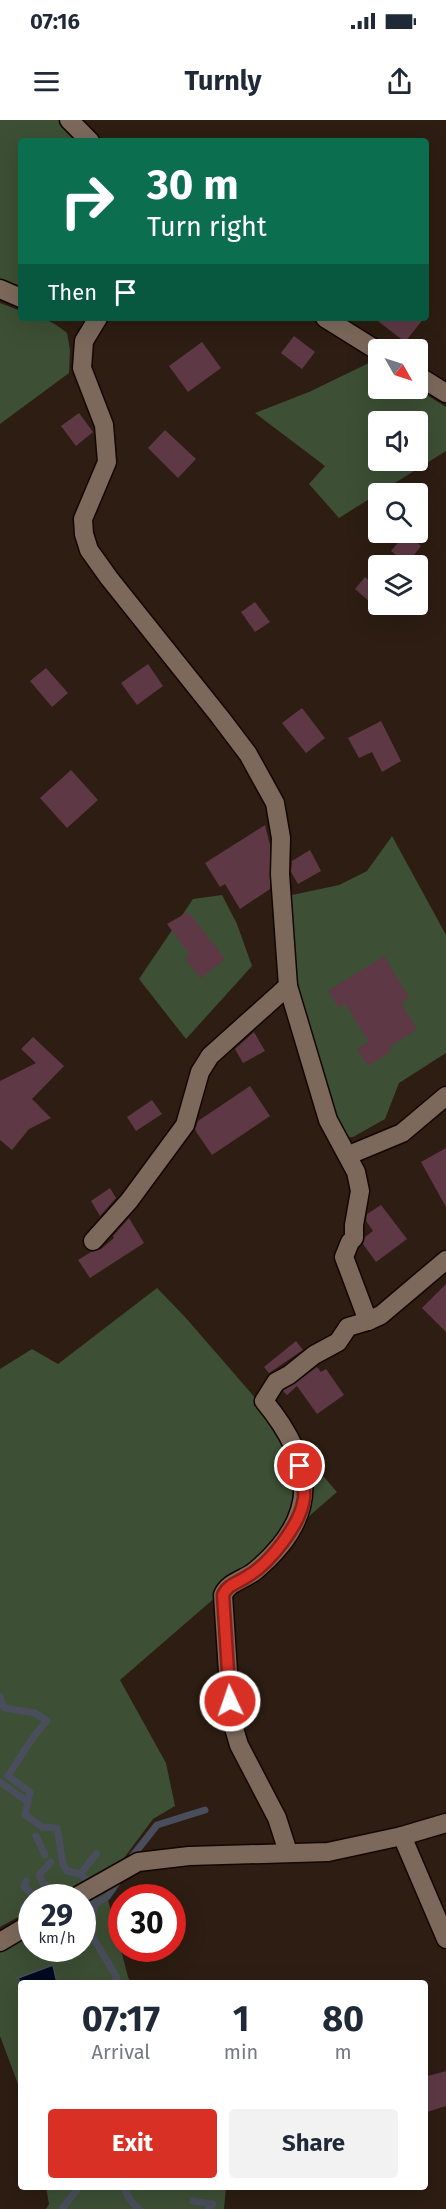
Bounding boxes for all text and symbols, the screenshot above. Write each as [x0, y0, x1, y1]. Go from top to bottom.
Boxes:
text: 07:16 [30, 8, 80, 35]
icon: menu [30, 65, 63, 98]
text: Turnly [184, 65, 262, 97]
icon: share [383, 65, 416, 98]
text: 30 m [147, 160, 239, 210]
icon: right [48, 162, 126, 240]
text: Turn right [147, 211, 267, 243]
icon: arrive [109, 276, 142, 309]
text: Then [48, 279, 97, 306]
north arrow [368, 339, 428, 399]
map controls [368, 339, 428, 615]
button: sound [368, 411, 428, 471]
button: search [368, 483, 428, 543]
button: layers [368, 555, 428, 615]
pin [274, 1440, 325, 1491]
icon: arrive [283, 1449, 316, 1482]
position arrow [198, 1669, 262, 1733]
speed limit sign: 30 [108, 1884, 186, 1962]
text: 29 [41, 1898, 73, 1934]
text: km/h [38, 1929, 76, 1947]
text: 07:17 [82, 1997, 160, 2041]
text: 1 [233, 1997, 249, 2041]
text: 80 [322, 1997, 364, 2041]
text: Arrival [92, 2040, 150, 2064]
text: min [224, 2040, 258, 2064]
text: m [335, 2040, 352, 2064]
button: Exit [48, 2109, 217, 2178]
button: Share [229, 2109, 398, 2178]

